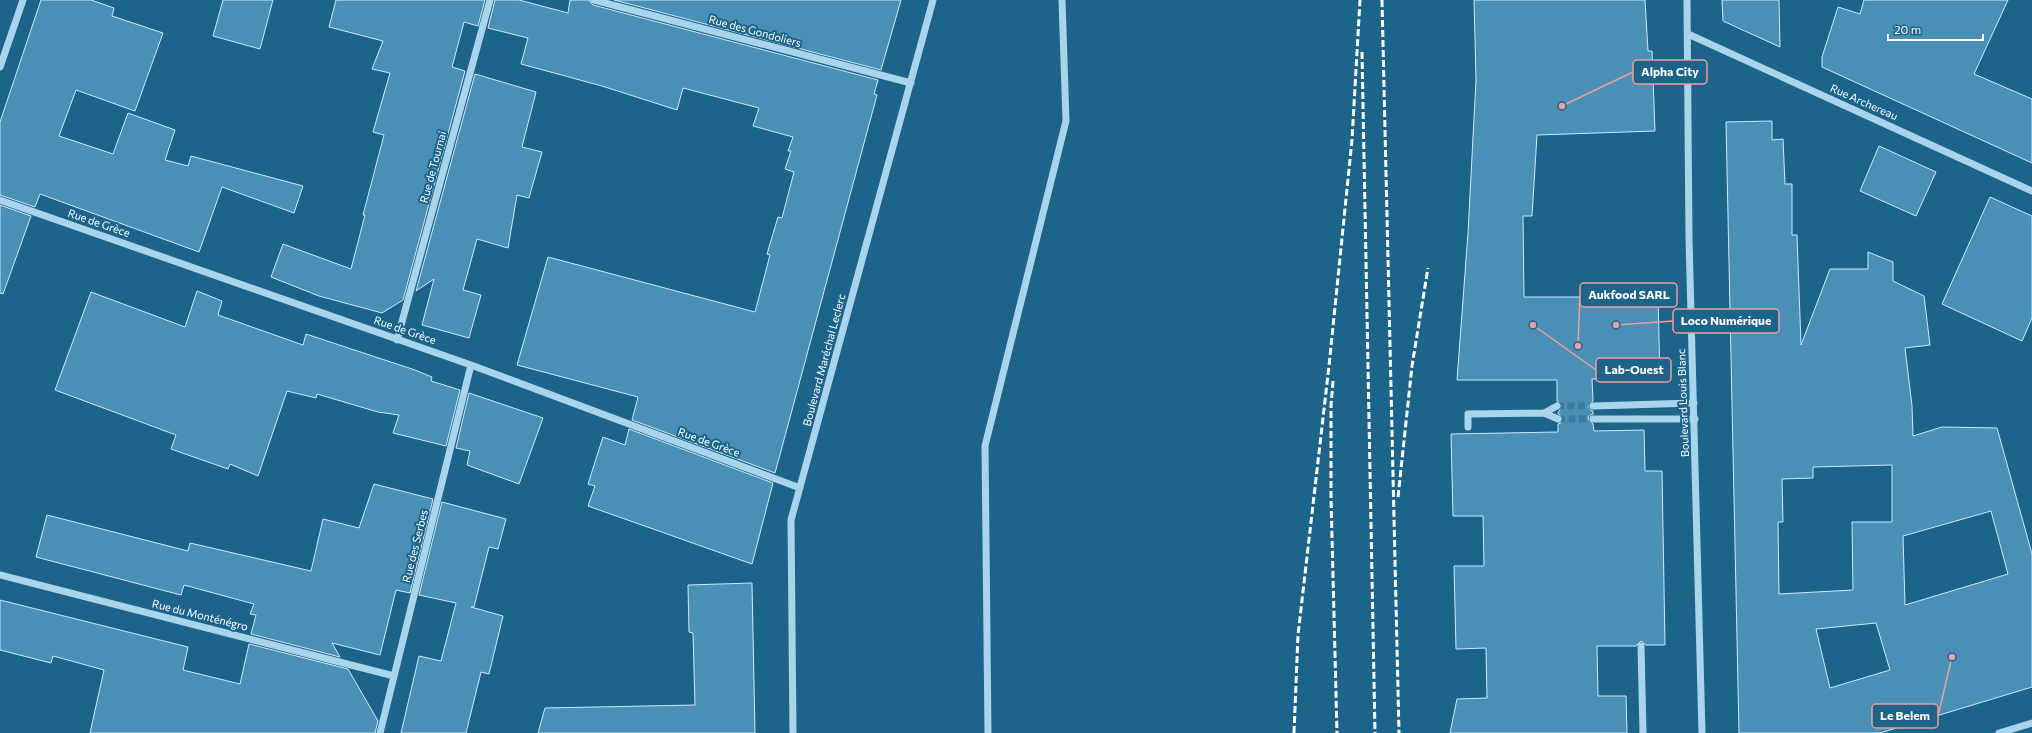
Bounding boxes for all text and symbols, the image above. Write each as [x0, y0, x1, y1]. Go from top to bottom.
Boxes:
street label: Rue des Gondoliers [707, 12, 803, 49]
scale bar [1888, 16, 1983, 42]
text: 20 m [1894, 22, 1921, 36]
callout: Alpha City [1633, 60, 1707, 84]
text: Alpha City [1641, 64, 1699, 78]
street label: Rue Archereau [1828, 81, 1900, 122]
street label: Rue de Tournai [417, 129, 448, 204]
street label: Rue de Grèce [66, 206, 132, 239]
callout: Aukfood SARL [1580, 283, 1677, 307]
text: Aukfood SARL [1588, 287, 1670, 301]
street label: Boulevard Maréchal Leclerc [800, 292, 847, 428]
callout: Loco Numérique [1673, 309, 1779, 333]
street label: Rue de Grèce [372, 313, 438, 346]
text: Loco Numérique [1681, 313, 1771, 327]
street label: Boulevard Louis Blanc [1674, 349, 1691, 458]
callout: Lab-Ouest [1596, 358, 1671, 382]
text: Lab-Ouest [1604, 362, 1664, 376]
street label: Rue de Grèce [676, 424, 742, 459]
street label: Rue des Serbes [399, 508, 430, 584]
street label: Rue du Monténégro [151, 596, 250, 633]
callout: Le Belem [1872, 704, 1938, 728]
text: Le Belem [1880, 708, 1930, 722]

